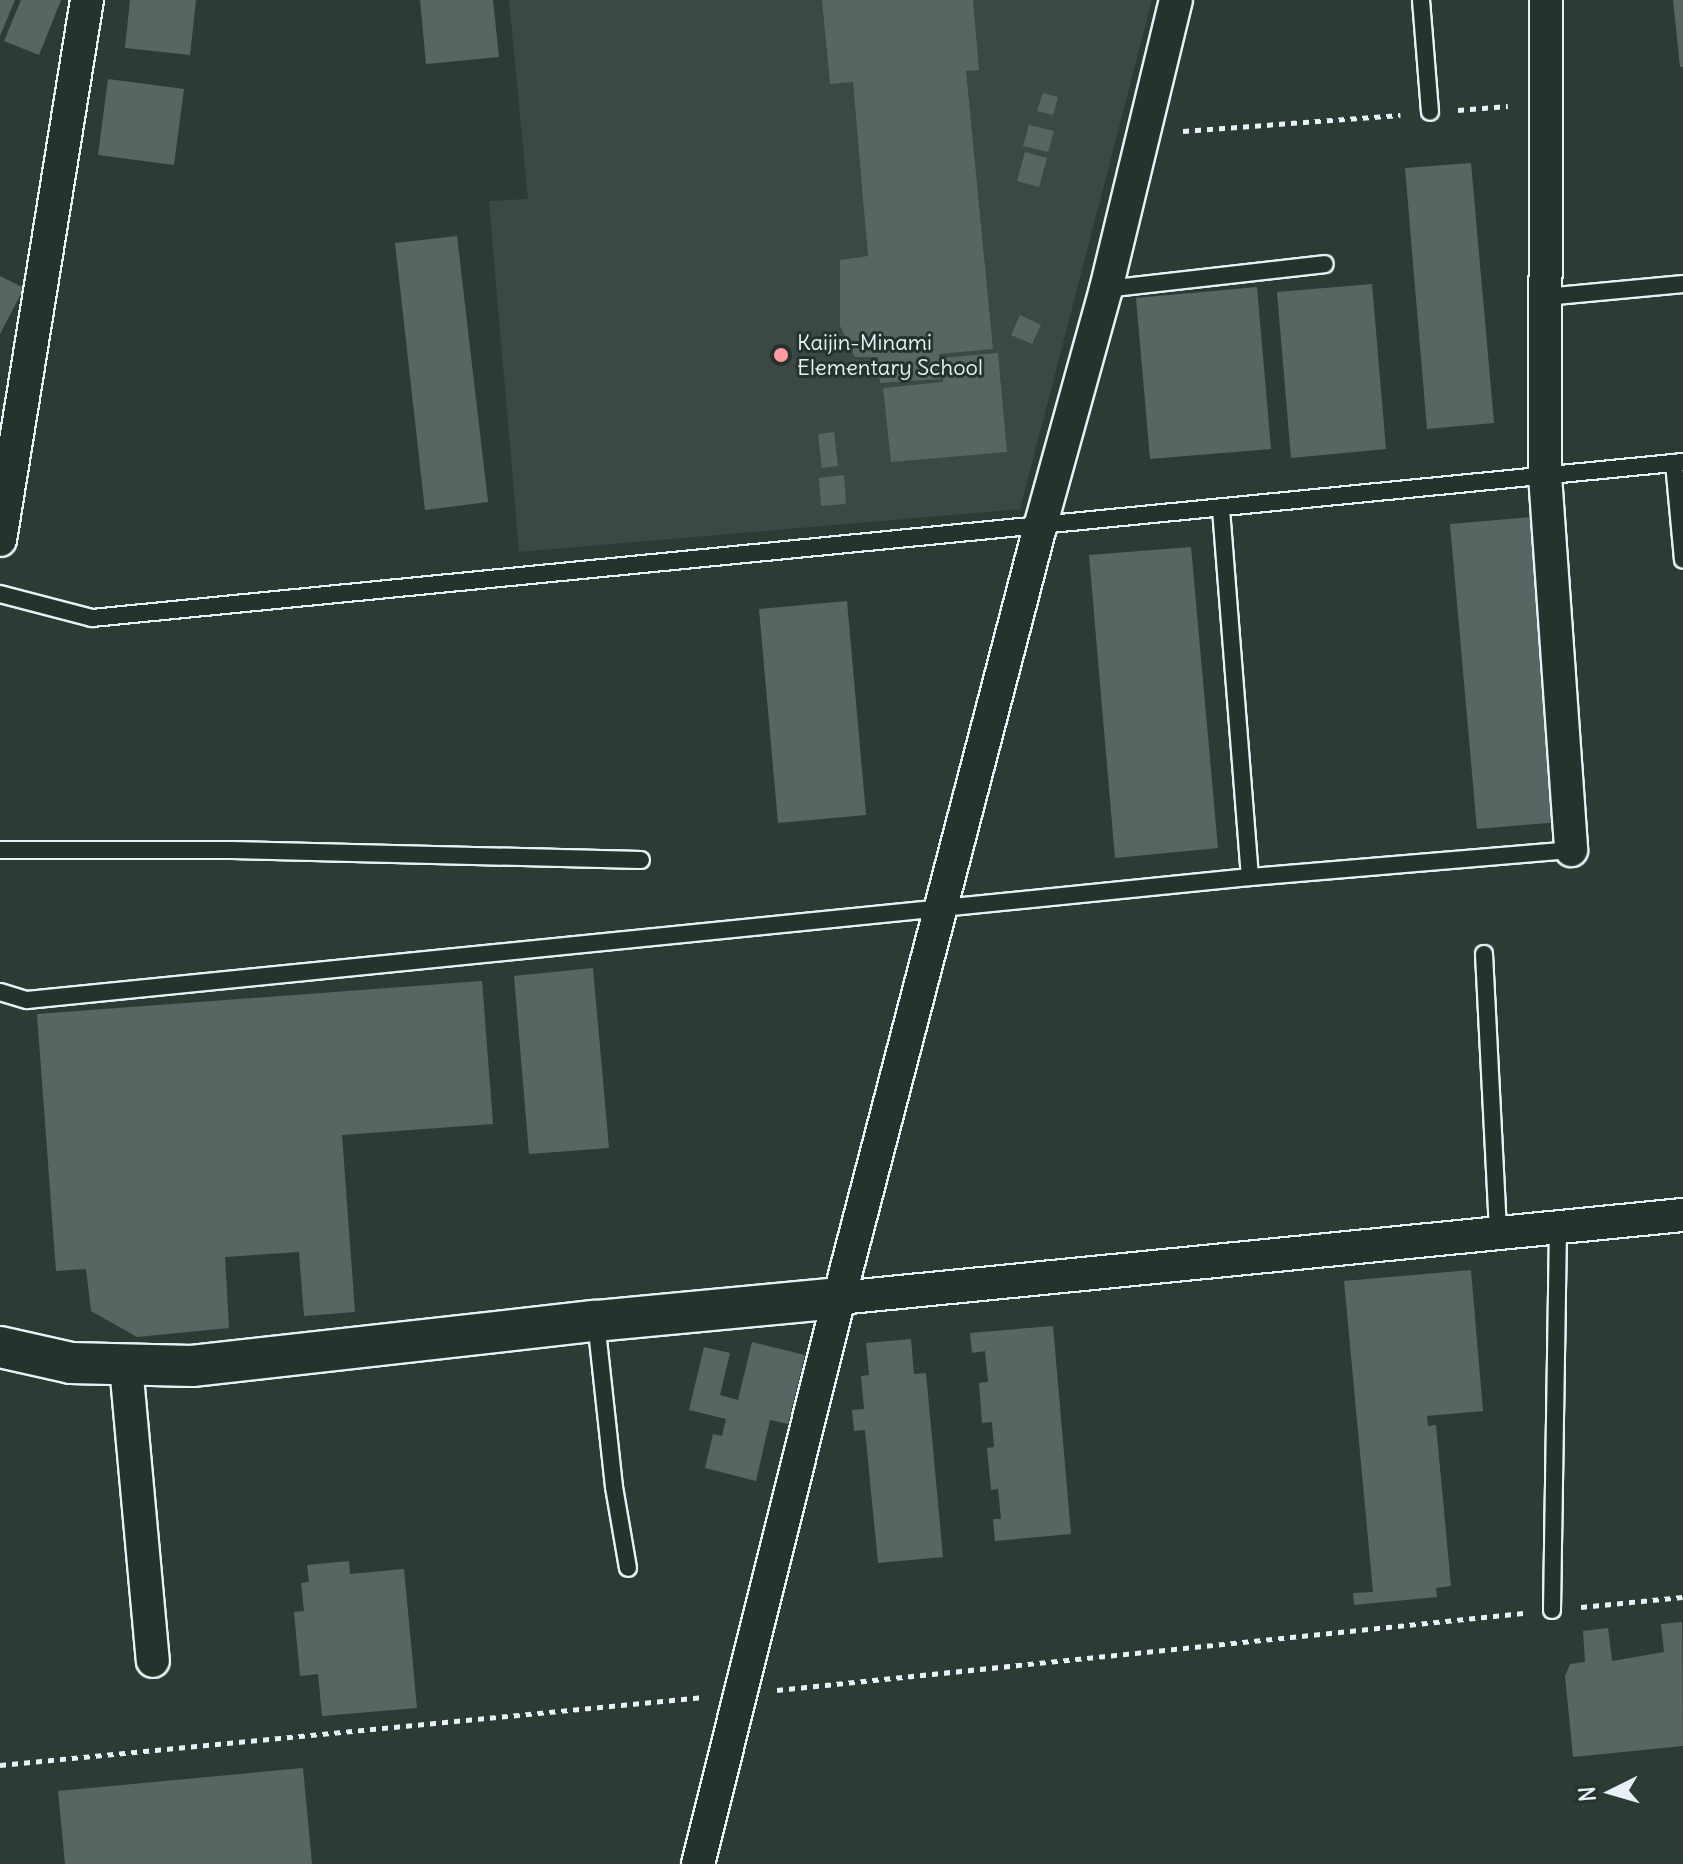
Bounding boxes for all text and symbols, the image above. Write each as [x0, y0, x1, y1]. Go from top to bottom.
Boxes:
place label: Kaijin-Minami Elementary School [797, 329, 983, 380]
marker: Kaijin-Minami Elementary School [772, 346, 790, 364]
north arrow [1571, 1752, 1651, 1832]
text: N [1572, 1785, 1602, 1803]

